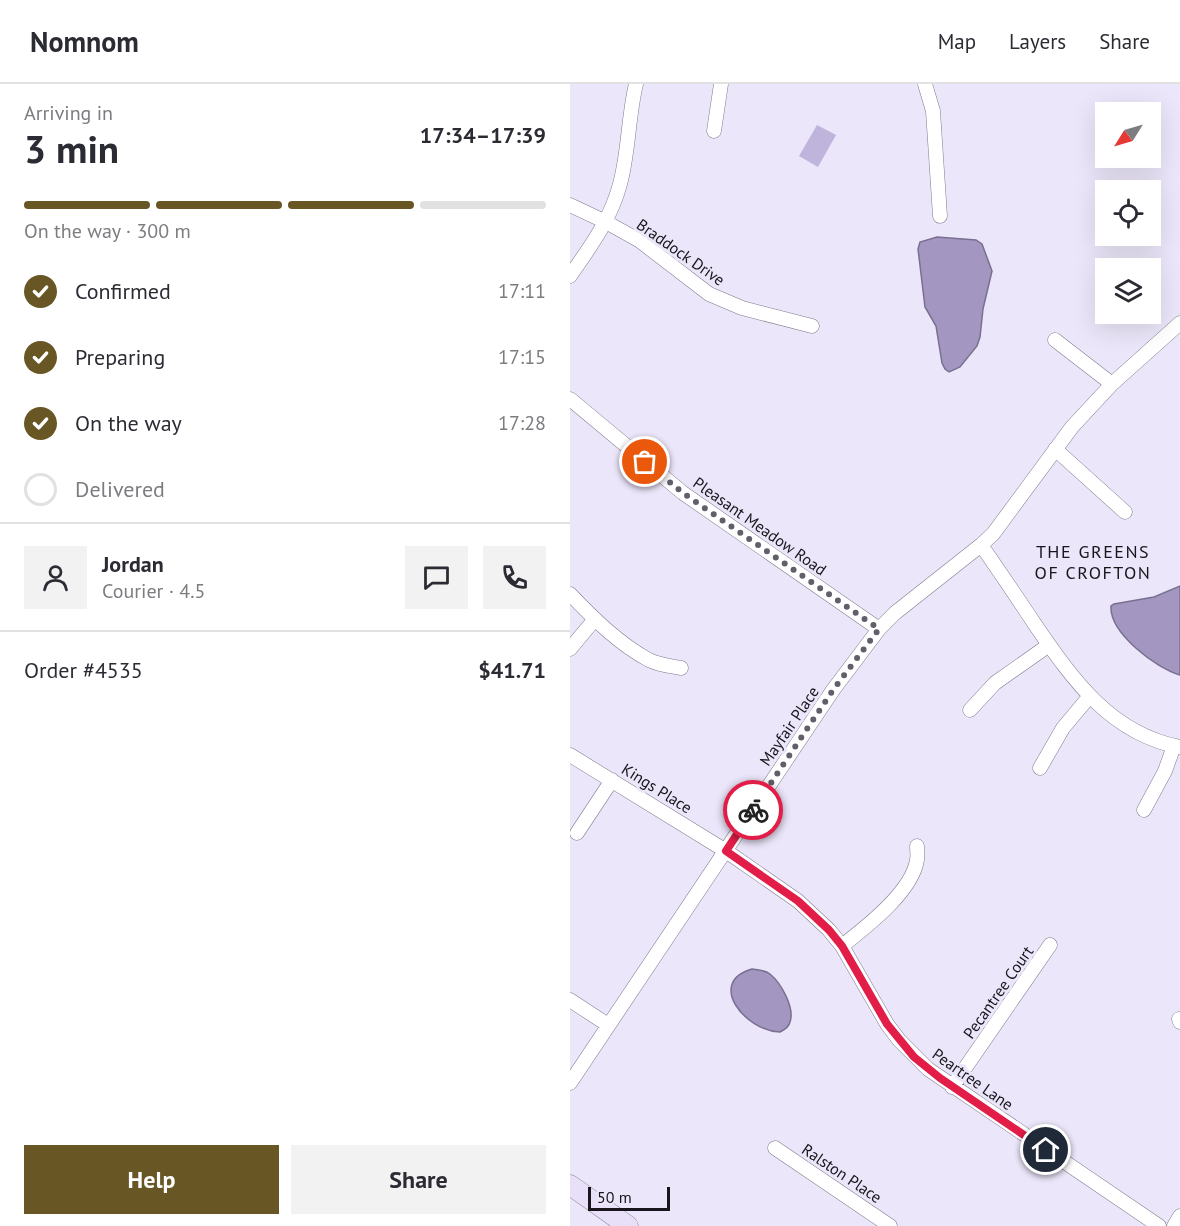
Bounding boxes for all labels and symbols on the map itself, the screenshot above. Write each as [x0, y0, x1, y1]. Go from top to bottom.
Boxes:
north arrow [1095, 102, 1161, 168]
street label: Braddock Drive [633, 214, 729, 290]
pin [619, 436, 670, 487]
street label: Pleasant Meadow Road [690, 472, 830, 580]
district label: THE GREENS OF CROFTON [1035, 540, 1151, 584]
street label: Mayfair Place [755, 682, 823, 770]
street label: Kings Place [618, 759, 696, 817]
courier [723, 780, 783, 840]
street label: Pecantree Court [959, 941, 1038, 1042]
street label: Peartree Lane [929, 1044, 1017, 1114]
pin [1020, 1124, 1071, 1175]
street label: Ralston Place [798, 1139, 886, 1207]
scale bar [588, 1184, 670, 1212]

